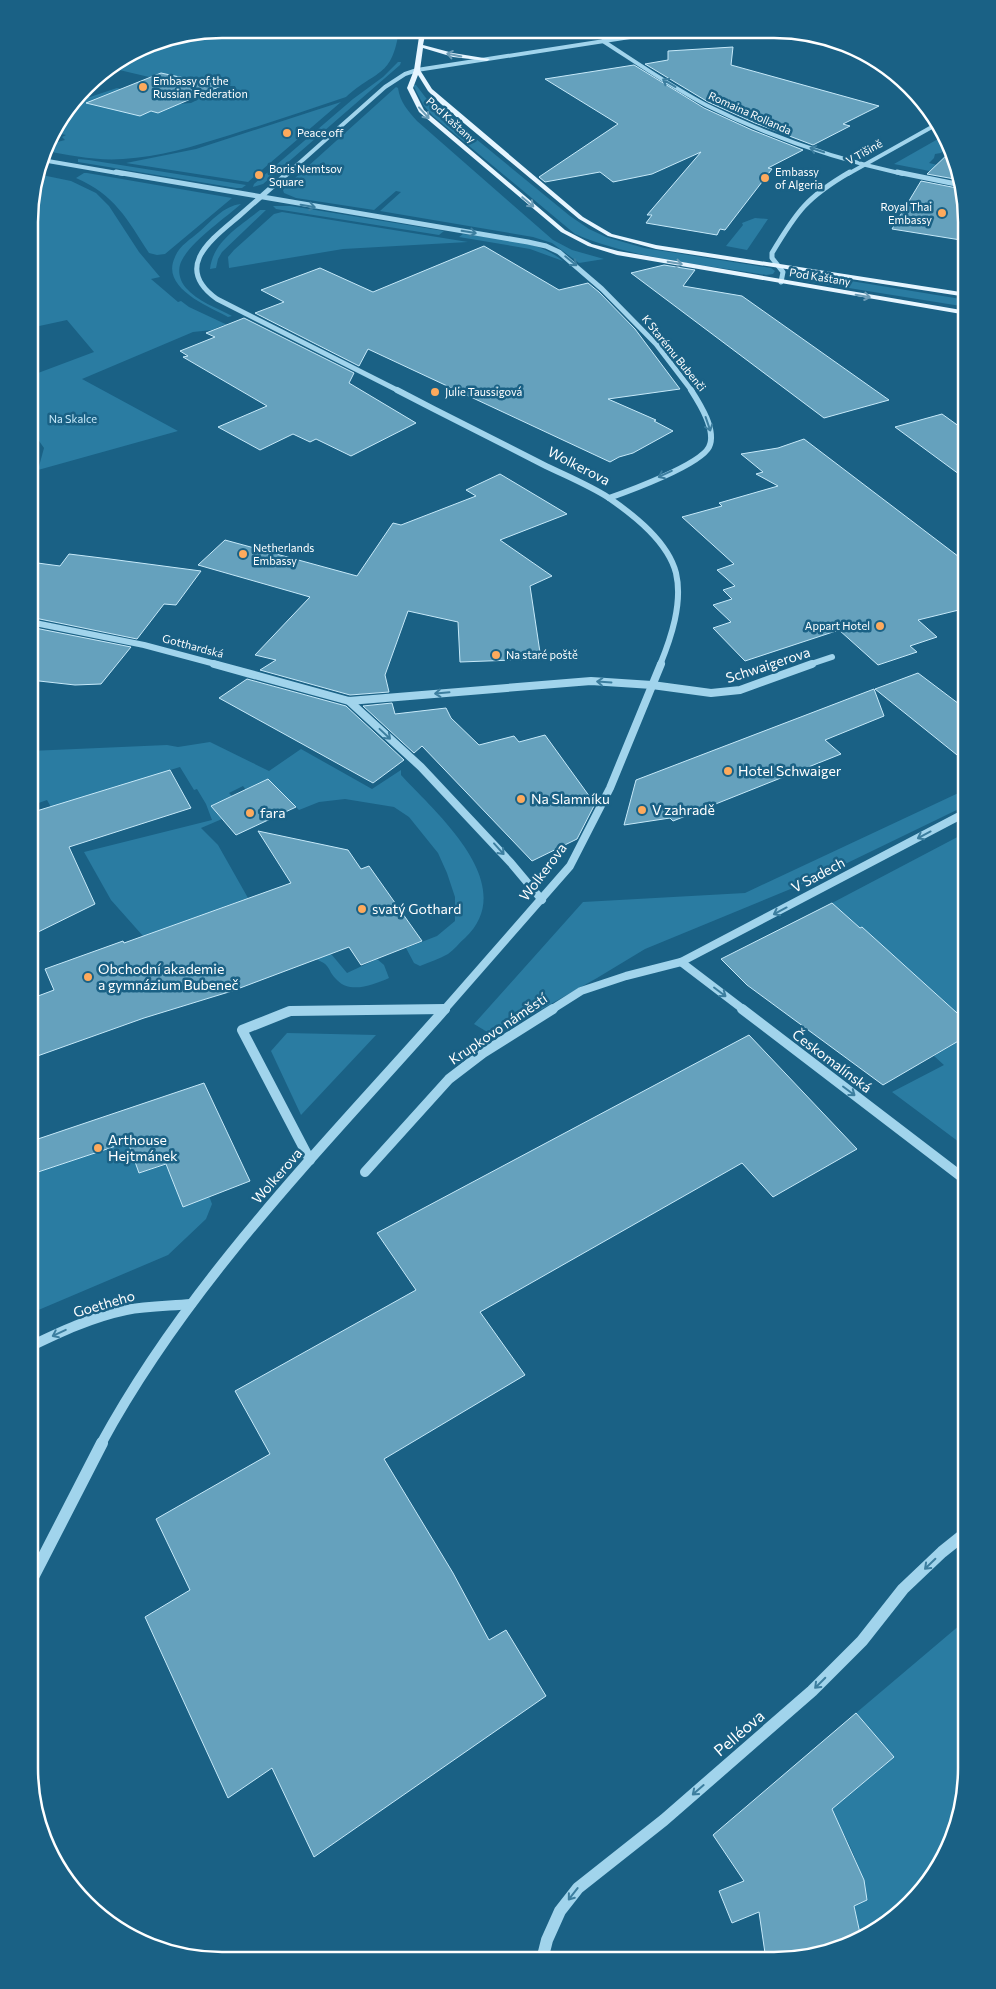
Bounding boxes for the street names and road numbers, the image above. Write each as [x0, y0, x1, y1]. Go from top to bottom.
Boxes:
street label: Romaina Rollanda [707, 88, 794, 137]
street label: Pod Kaštany [424, 94, 479, 145]
street label: V Tišině [843, 136, 884, 167]
street label: Pod Kaštany [788, 265, 852, 288]
street label: K Starému Bubenči [640, 312, 709, 393]
street label: Wolkerova [545, 443, 613, 488]
street label: Gotthardská [161, 631, 225, 660]
street label: Schwaigerova [724, 643, 812, 686]
street label: Wolkerova [515, 840, 570, 904]
street label: V Sadech [788, 853, 847, 896]
street label: Krupkovo náměstí [445, 989, 550, 1068]
street label: Českomalínská [789, 1025, 875, 1096]
street label: Wolkerova [248, 1145, 305, 1207]
street label: Goetheho [71, 1287, 137, 1320]
street label: Pelléova [710, 1706, 768, 1760]

